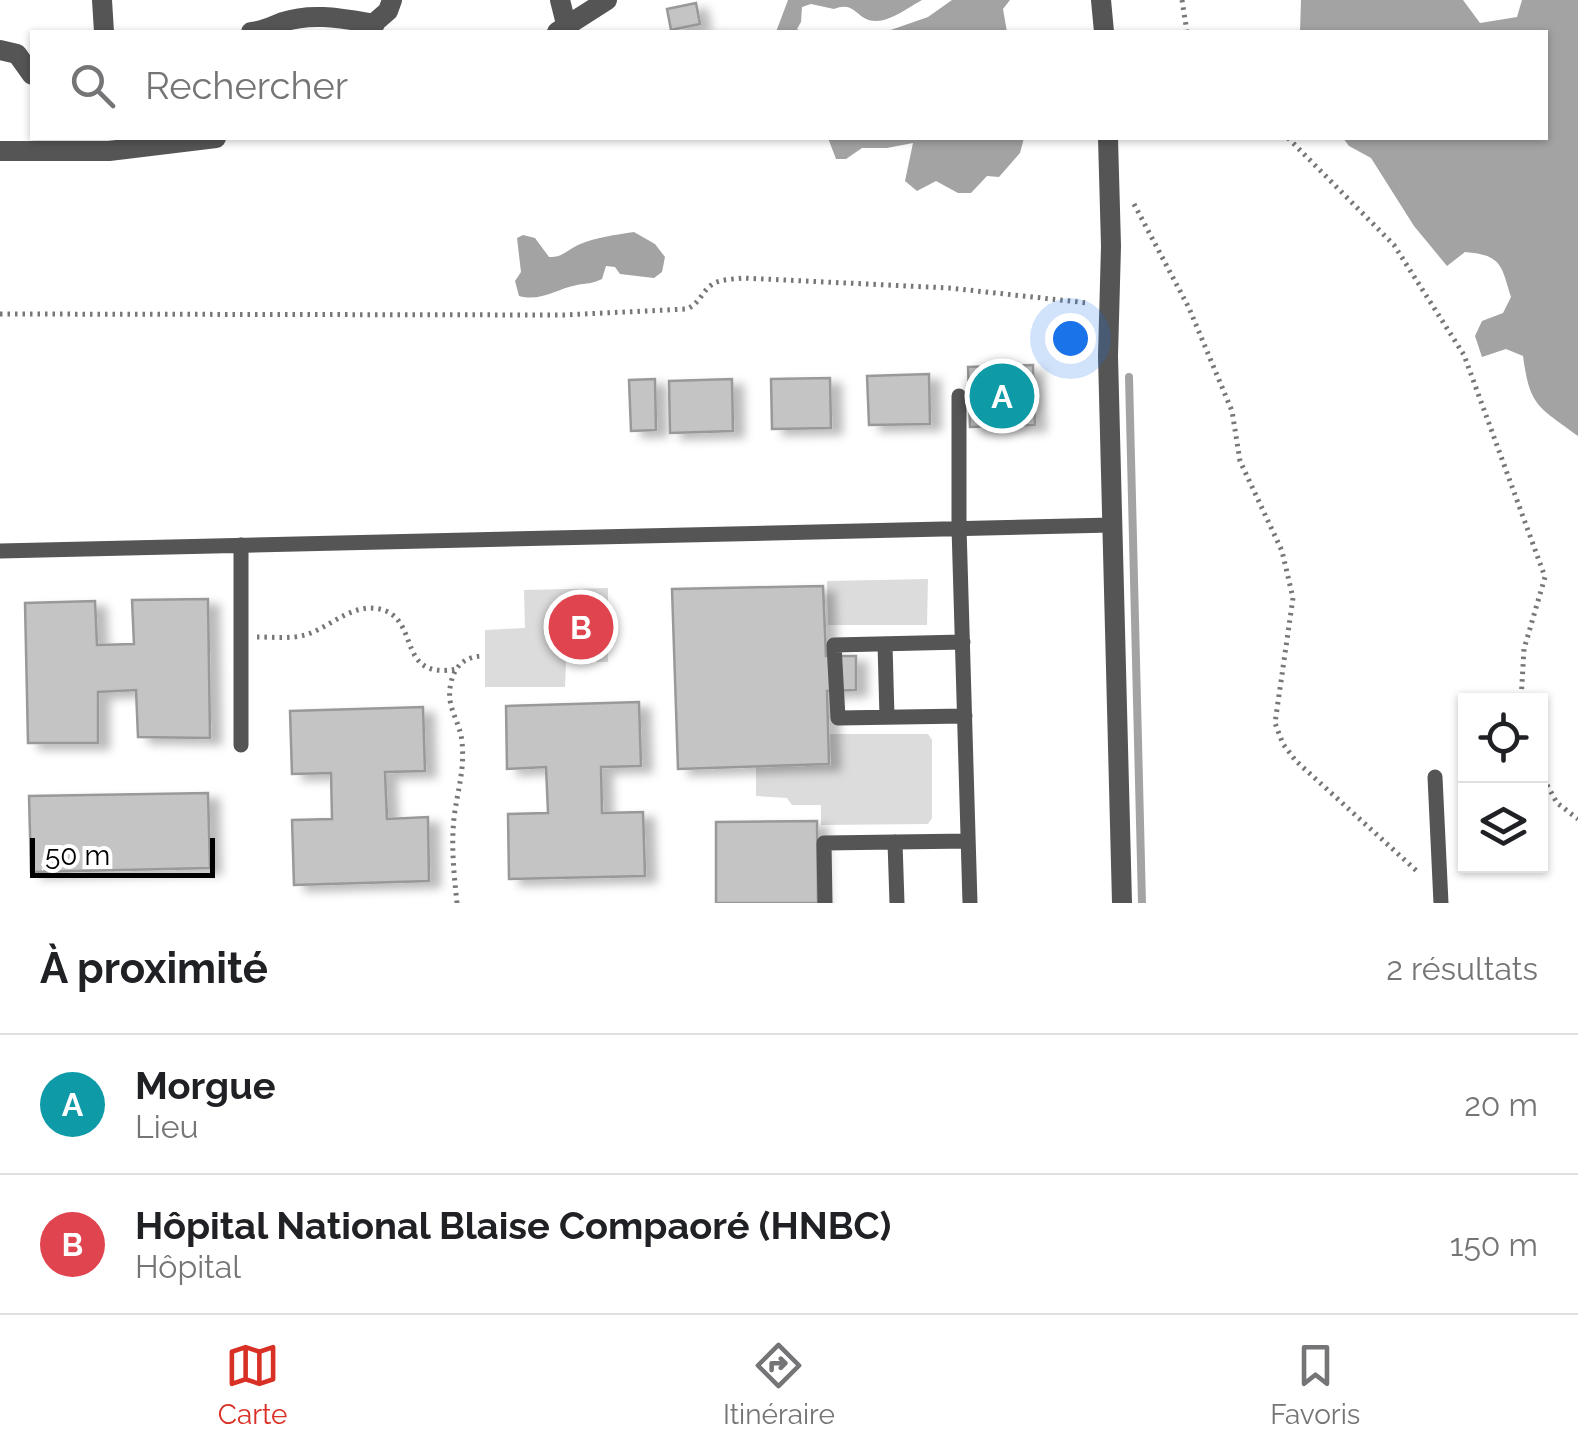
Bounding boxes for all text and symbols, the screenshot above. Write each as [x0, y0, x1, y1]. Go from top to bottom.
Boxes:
search box [30, 30, 1548, 140]
icon: search [65, 58, 120, 113]
text: Rechercher [145, 63, 348, 108]
your location [1045, 313, 1096, 364]
pin: A [970, 358, 1034, 434]
pin: B [548, 590, 614, 664]
map controls [1458, 693, 1548, 873]
button: locate [1458, 693, 1548, 783]
button: layers [1458, 783, 1548, 873]
scale bar [30, 833, 215, 878]
text: 50 m [45, 839, 110, 872]
text: À proximité [40, 944, 268, 993]
text: 2 résultats [1386, 950, 1538, 987]
text: Morgue [135, 1063, 275, 1108]
text: A [62, 1086, 83, 1123]
text: 20 m [1464, 1086, 1538, 1123]
text: Lieu [135, 1108, 198, 1145]
text: Hôpital National Blaise Compaoré (HNBC) [135, 1203, 891, 1248]
text: B [62, 1226, 83, 1263]
text: 150 m [1450, 1226, 1538, 1263]
text: Hôpital [135, 1248, 241, 1285]
tab: Carte [218, 1338, 288, 1431]
tab: Itinéraire [723, 1338, 835, 1431]
tab: Favoris [1270, 1338, 1360, 1431]

